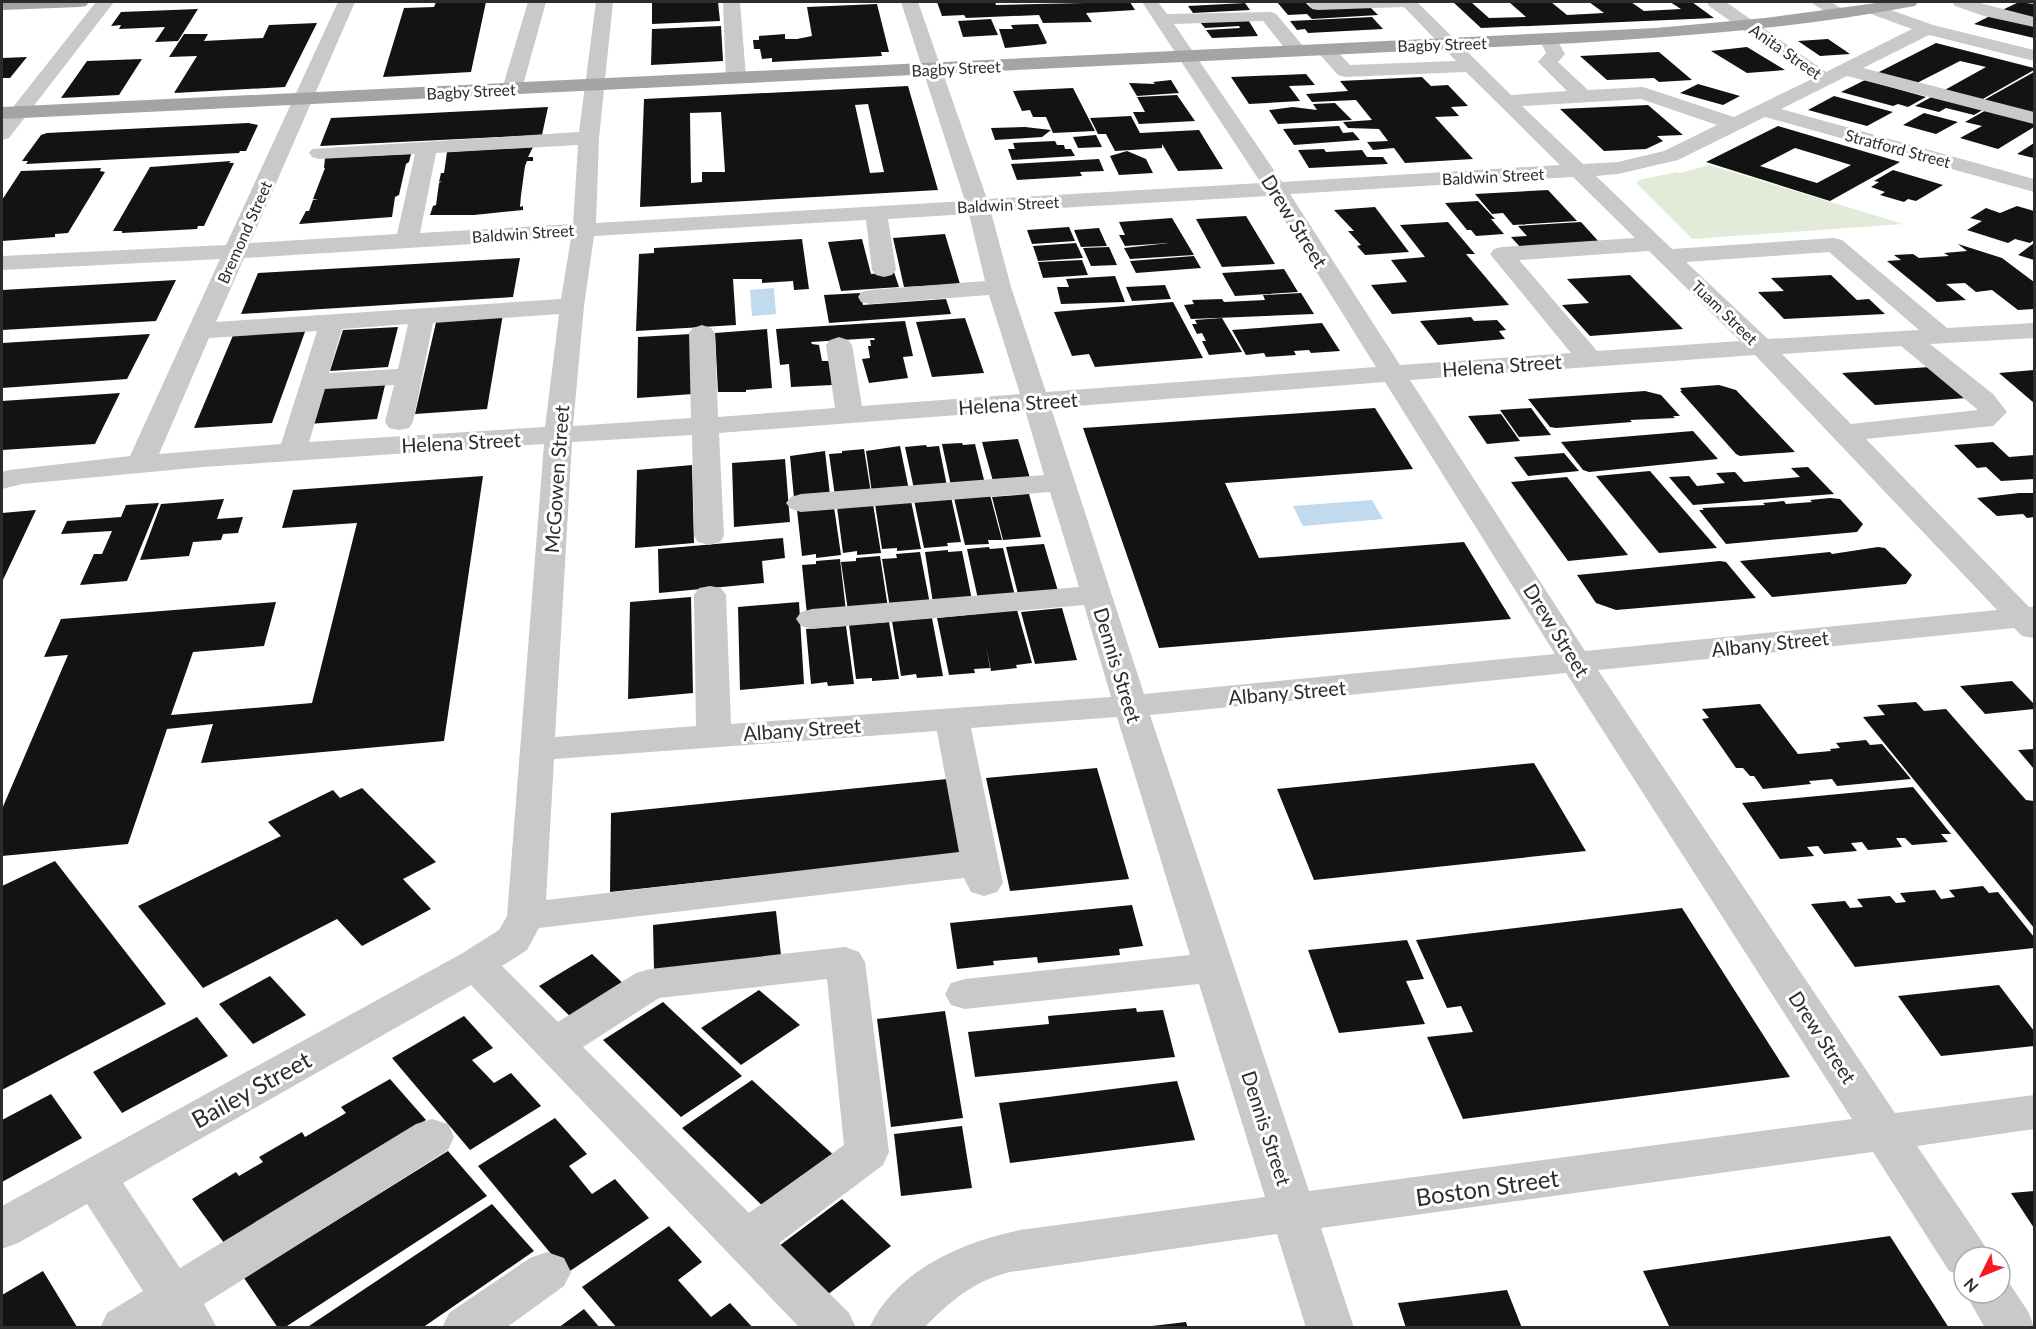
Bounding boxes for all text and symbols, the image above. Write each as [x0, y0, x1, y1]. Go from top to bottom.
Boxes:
street label: Anita Street [1746, 19, 1826, 83]
street label: Bagby Street [1397, 33, 1487, 55]
street label: Bagby Street [911, 56, 1001, 80]
street label: Bagby Street [426, 79, 516, 103]
street label: Stratford Street [1843, 125, 1953, 171]
street label: Baldwin Street [1441, 164, 1545, 188]
street label: Drew Street [1257, 170, 1333, 272]
street label: Bremond Street [213, 177, 275, 286]
street label: Baldwin Street [956, 192, 1060, 216]
street label: Baldwin Street [471, 220, 575, 246]
street label: Tuam Street [1688, 276, 1762, 348]
street label: Helena Street [1441, 349, 1563, 381]
street label: Helena Street [957, 387, 1079, 419]
street label: McGowen Street [539, 404, 573, 554]
street label: Helena Street [401, 427, 521, 457]
street label: Drew Street [1519, 579, 1595, 681]
street label: Dennis Street [1089, 604, 1147, 726]
street label: Albany Street [1710, 625, 1830, 661]
street label: Albany Street [1227, 675, 1347, 709]
street label: Albany Street [742, 713, 862, 745]
street label: Drew Street [1784, 986, 1862, 1088]
street label: Bailey Street [186, 1044, 316, 1134]
street label: Dennis Street [1237, 1068, 1297, 1188]
street label: Boston Street [1414, 1163, 1561, 1211]
north arrow [1952, 1245, 2012, 1305]
text: N [1960, 1275, 1982, 1297]

